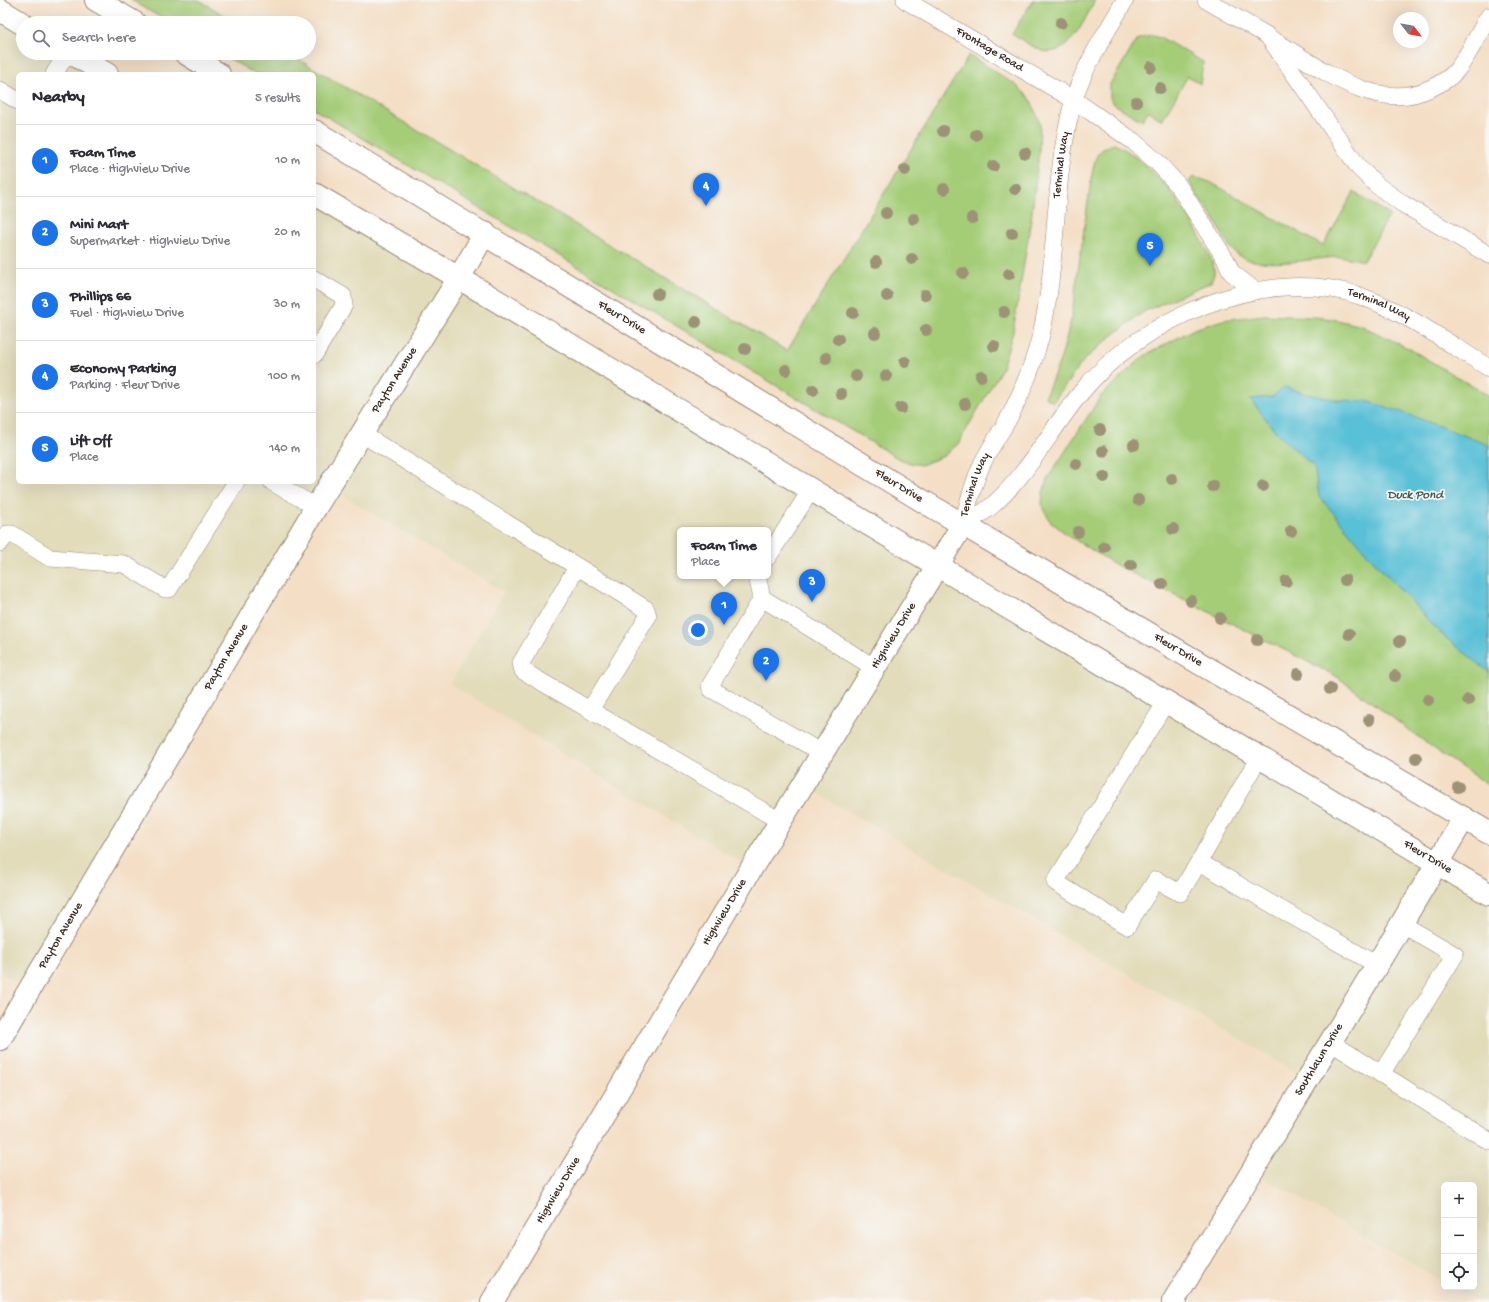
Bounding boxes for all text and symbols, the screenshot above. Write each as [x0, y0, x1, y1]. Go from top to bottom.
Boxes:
north arrow [1393, 12, 1429, 48]
search box [16, 16, 316, 60]
street label: Frontage Road [952, 24, 1026, 76]
icon: search [30, 27, 52, 49]
text: Search here [62, 29, 136, 47]
text: Nearby [32, 88, 85, 108]
text: 5 results [255, 91, 300, 106]
street label: Terminal Way [1051, 130, 1073, 200]
text: Foam Time [70, 144, 135, 162]
text: 1 [42, 153, 48, 168]
text: 10 m [275, 153, 300, 168]
text: Place · Highview Drive [70, 162, 190, 177]
pin: 4 [693, 173, 719, 206]
text: Mini Mart [70, 216, 128, 234]
text: 2 [42, 225, 48, 240]
text: 20 m [274, 225, 300, 240]
pin: 5 [1137, 233, 1163, 266]
text: Supermarket · Highview Drive [70, 234, 230, 249]
street label: Terminal Way [1345, 285, 1413, 325]
text: Phillips 66 [70, 288, 131, 306]
text: 3 [42, 297, 48, 312]
text: 30 m [274, 297, 300, 312]
street label: Fleur Drive [594, 297, 649, 338]
text: Fuel · Highview Drive [70, 306, 184, 321]
street label: Payton Avenue [369, 344, 421, 417]
text: Economy Parking [70, 360, 176, 378]
text: 4 [42, 369, 48, 384]
text: 100 m [268, 369, 300, 384]
text: Parking · Fleur Drive [70, 378, 180, 393]
text: Lift Off [70, 432, 111, 450]
text: 5 [42, 441, 48, 456]
text: 140 m [269, 441, 300, 456]
text: Place [70, 450, 98, 465]
street label: Terminal Way [958, 450, 993, 519]
street label: Fleur Drive [871, 466, 926, 507]
water label: Duck Pond [1387, 488, 1444, 503]
popup [677, 527, 771, 579]
text: Foam Time [691, 537, 757, 555]
text: Place [691, 555, 720, 570]
pin: 3 [799, 569, 825, 602]
pin: 1 [711, 592, 737, 625]
street label: Highview Drive [869, 600, 920, 672]
your location [688, 620, 708, 640]
street label: Payton Avenue [201, 621, 252, 694]
street label: Fleur Drive [1150, 630, 1205, 671]
pin: 2 [753, 648, 779, 681]
street label: Fleur Drive [1400, 837, 1455, 878]
street label: Highview Drive [700, 876, 751, 948]
street label: Payton Avenue [36, 899, 87, 973]
street label: Southlawn Drive [1292, 1020, 1347, 1099]
street label: Highview Drive [533, 1154, 584, 1226]
map controls [1441, 1182, 1477, 1290]
button: + [1441, 1182, 1477, 1218]
button: − [1441, 1218, 1477, 1254]
button: locate [1441, 1254, 1477, 1290]

